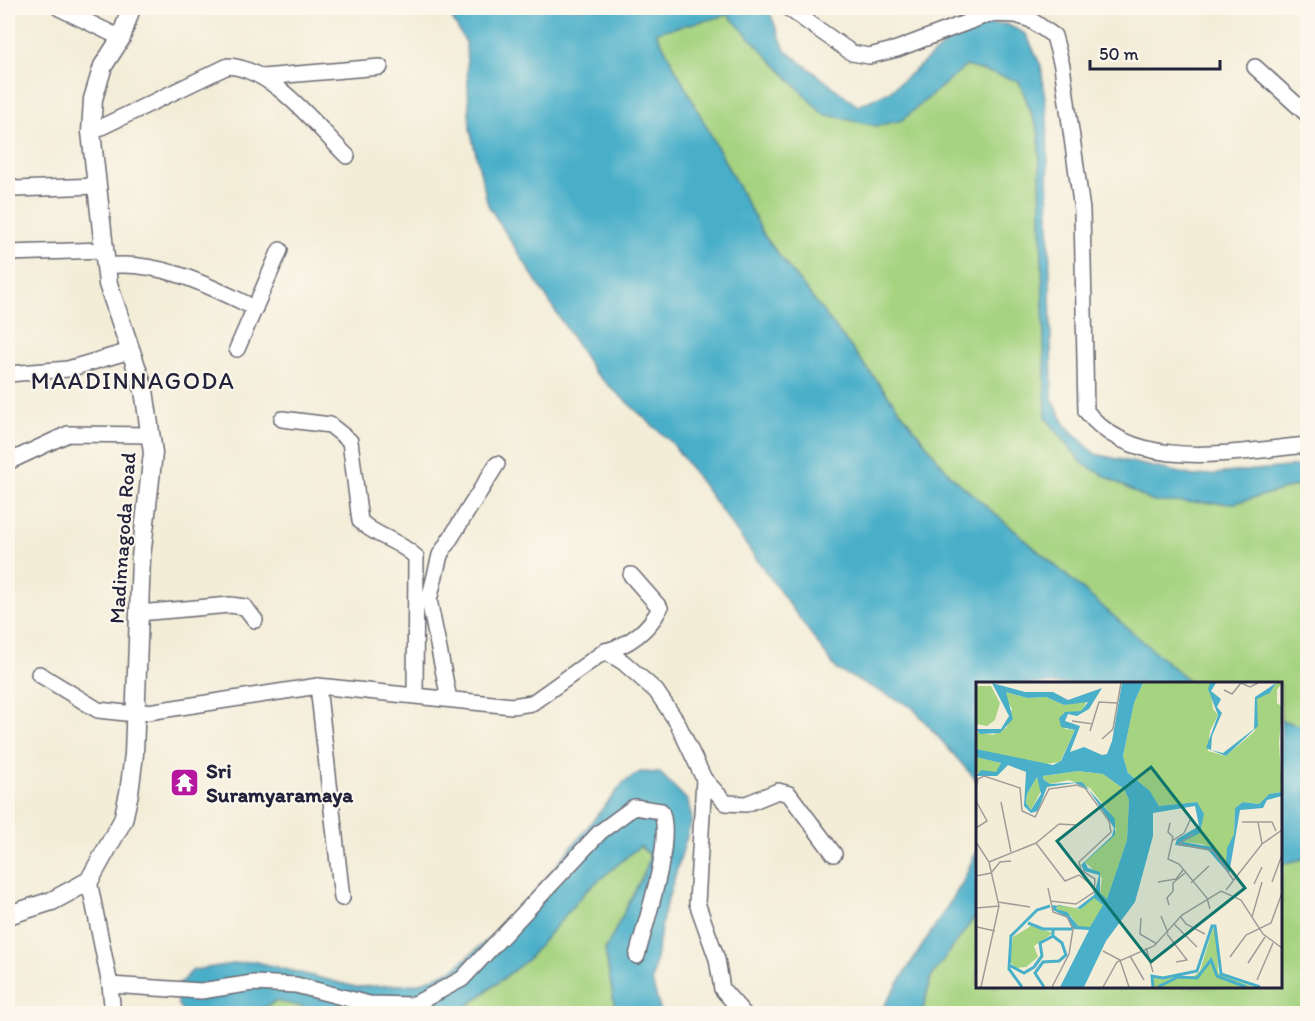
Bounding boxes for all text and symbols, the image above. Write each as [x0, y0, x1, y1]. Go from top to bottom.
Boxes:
scale bar [1090, 33, 1220, 71]
text: 50 m [1099, 43, 1139, 65]
district label: MAADINNAGODA [31, 366, 235, 395]
street label: Madinnagoda Road [104, 451, 141, 625]
inset map [976, 682, 1282, 988]
place label: Sri Suramyaramaya [206, 758, 354, 808]
temple icon: Sri Suramyaramaya [169, 766, 201, 798]

